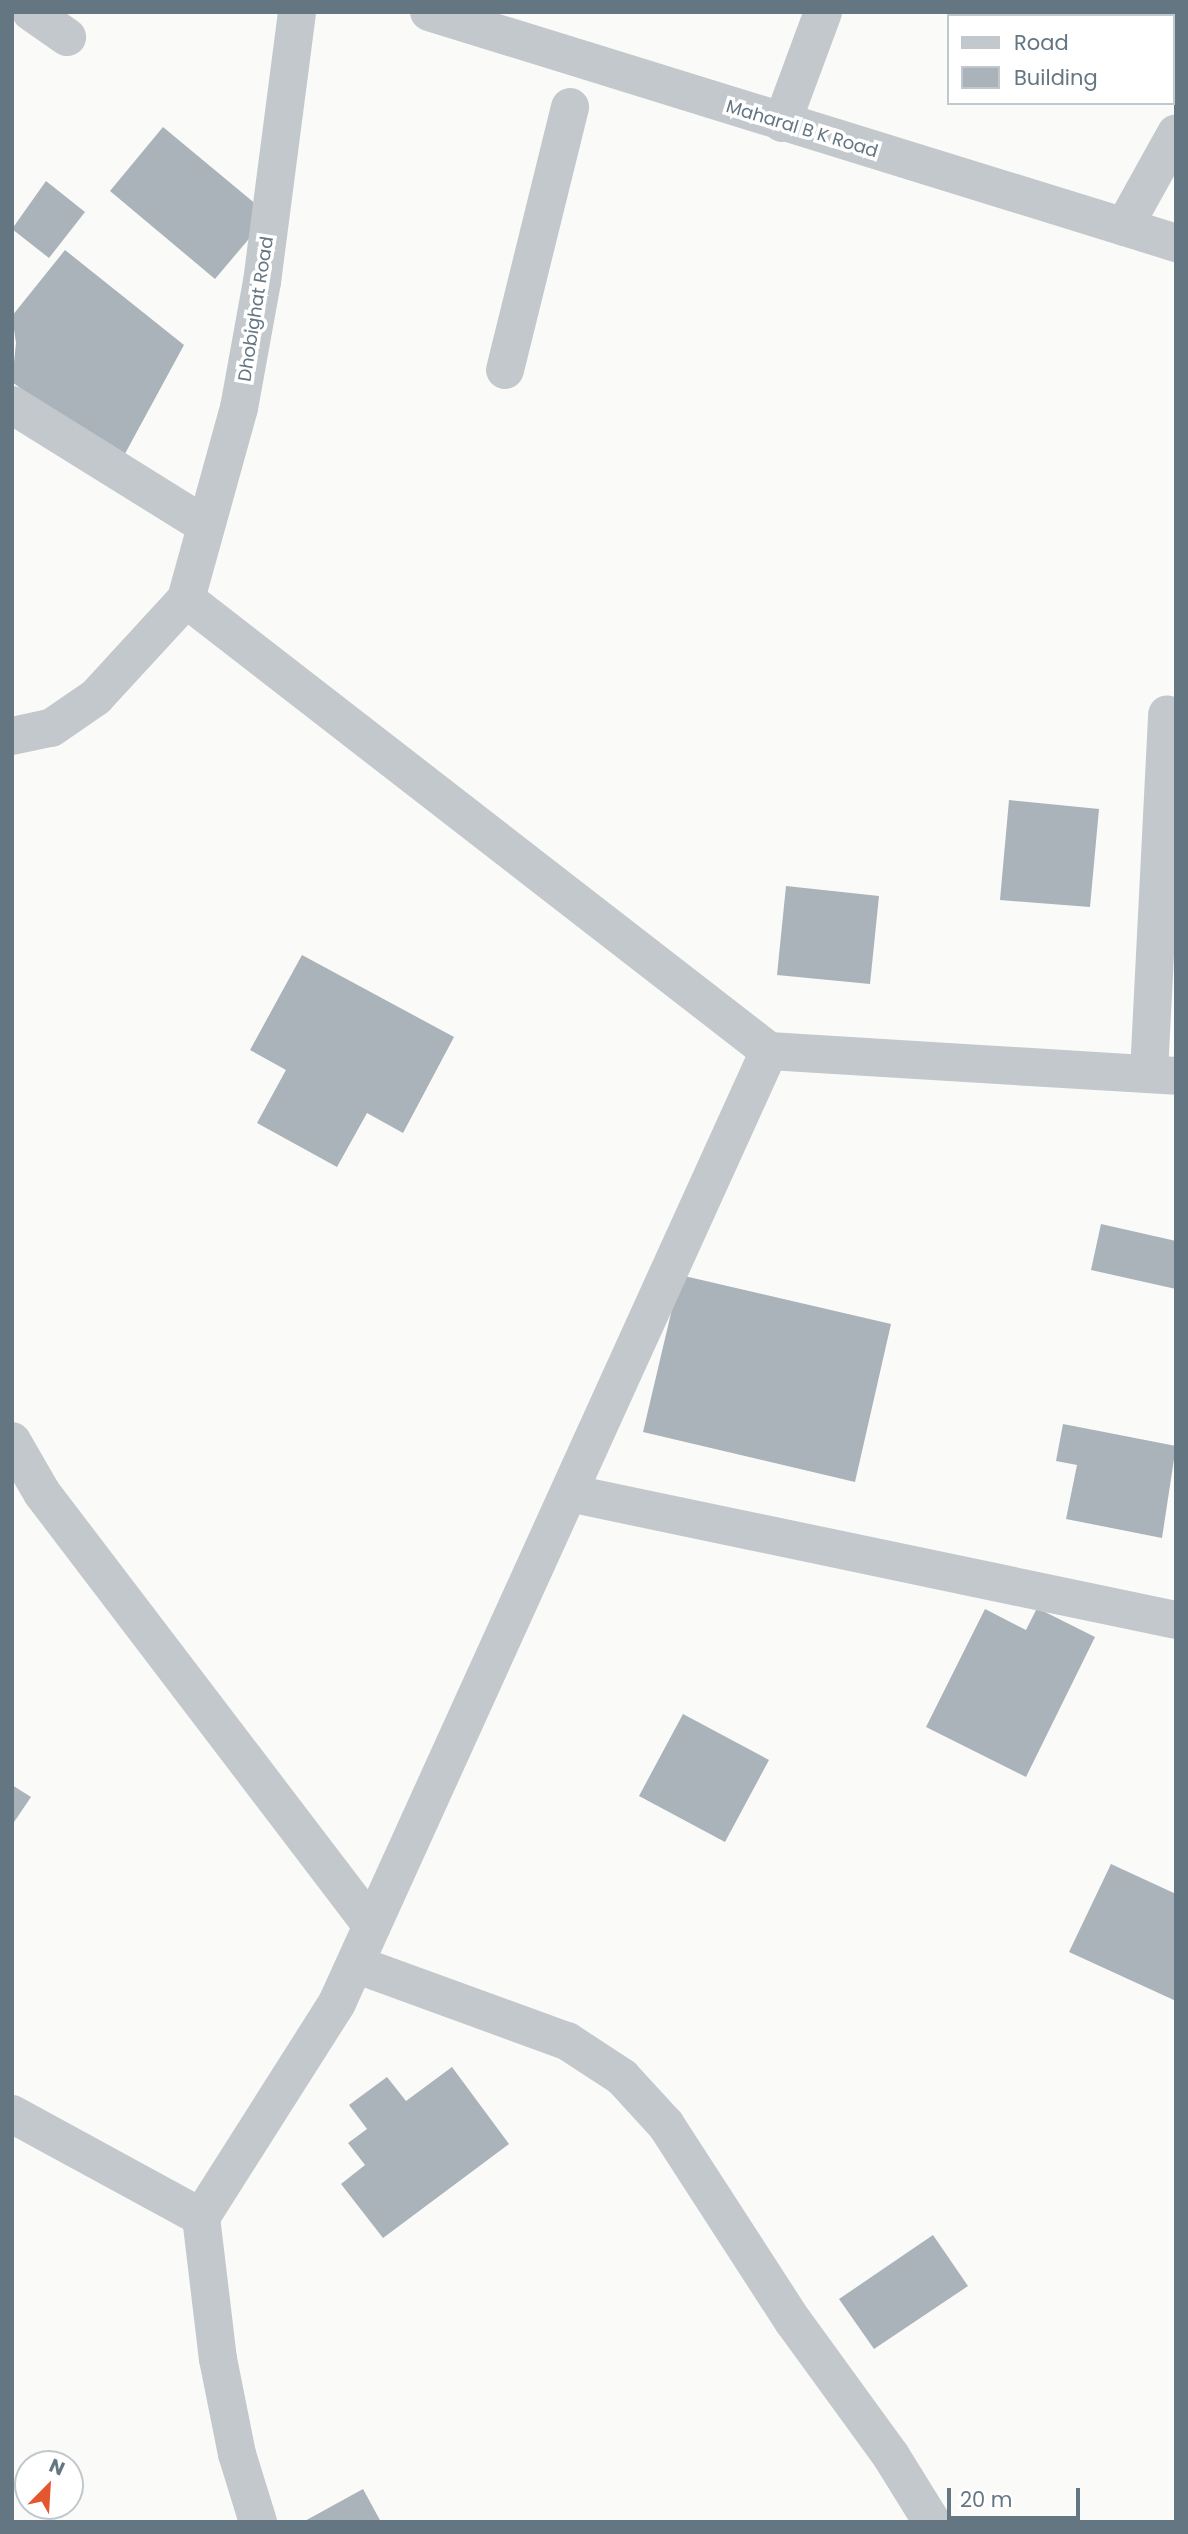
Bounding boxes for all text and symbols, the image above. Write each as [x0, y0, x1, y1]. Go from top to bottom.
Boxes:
legend [946, 14, 1174, 105]
text: Road [1014, 28, 1069, 57]
text: Building [1014, 63, 1098, 92]
street label: Maharal B K Road [723, 96, 881, 162]
street label: Dhobighat Road [234, 235, 278, 383]
north arrow [14, 2450, 84, 2520]
text: N [45, 2452, 69, 2482]
scale bar [950, 2474, 1083, 2518]
text: 20 m [960, 2485, 1013, 2514]

